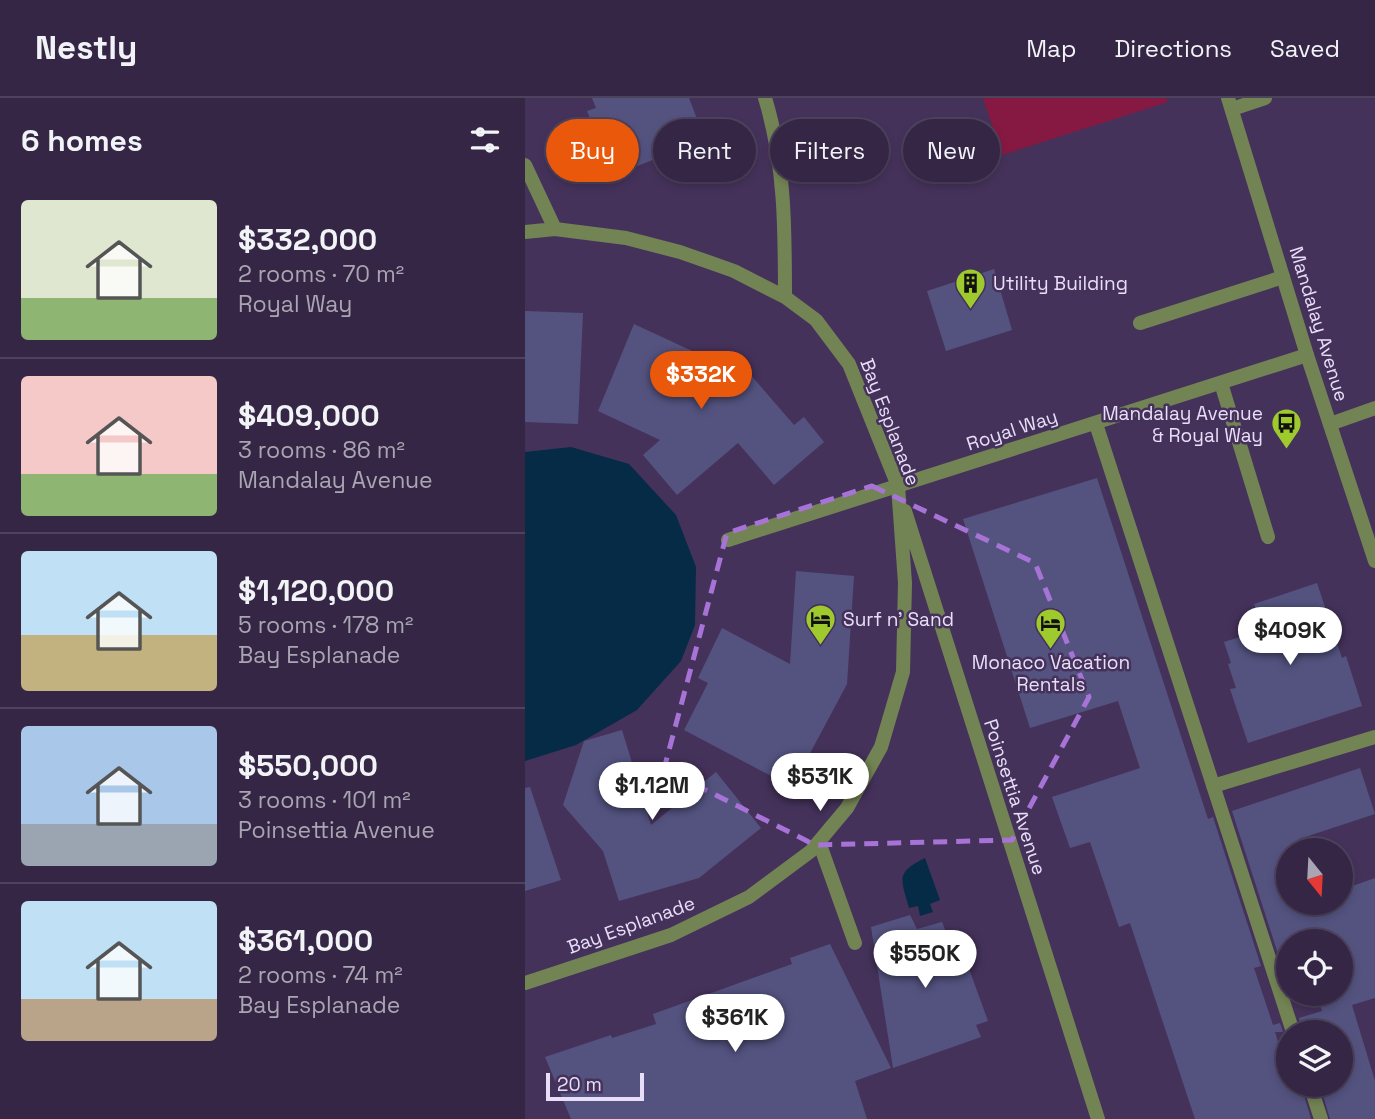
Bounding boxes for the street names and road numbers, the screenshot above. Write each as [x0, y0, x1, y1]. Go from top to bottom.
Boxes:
street label: Mandalay Avenue [1284, 243, 1354, 405]
street label: Bay Esplanade [854, 355, 926, 489]
street label: Royal Way [963, 404, 1061, 456]
street label: Poinsettia Avenue [978, 716, 1052, 878]
street label: Bay Esplanade [564, 890, 698, 960]

